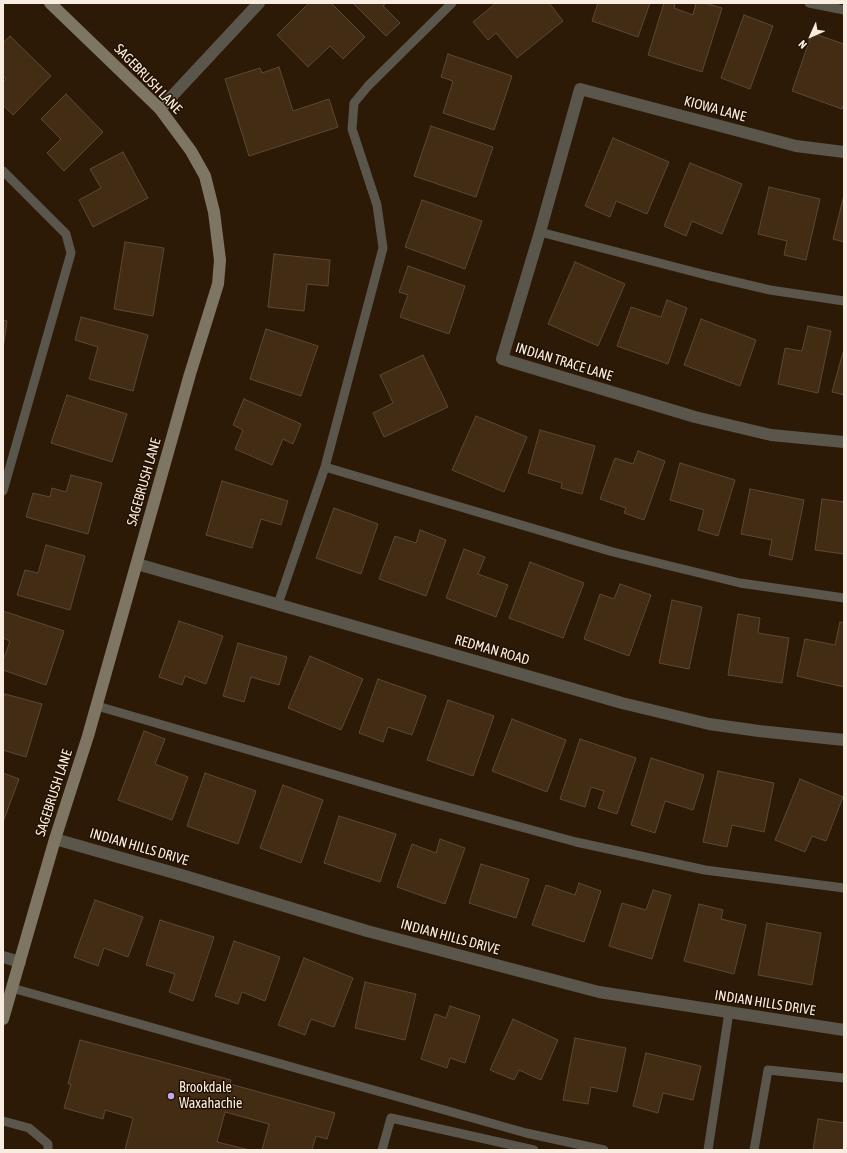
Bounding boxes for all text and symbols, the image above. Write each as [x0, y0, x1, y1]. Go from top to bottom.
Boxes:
north arrow [791, 16, 831, 56]
text: N [796, 38, 809, 51]
street label: SAGEBRUSH LANE [111, 41, 185, 117]
street label: KIOWA LANE [682, 93, 748, 125]
street label: INDIAN TRACE LANE [513, 339, 615, 385]
street label: SAGEBRUSH LANE [123, 436, 165, 528]
street label: REDMAN ROAD [453, 631, 531, 669]
street label: SAGEBRUSH LANE [32, 747, 76, 839]
street label: INDIAN HILLS DRIVE [88, 825, 190, 869]
street label: INDIAN HILLS DRIVE [399, 916, 501, 958]
street label: INDIAN HILLS DRIVE [713, 987, 817, 1019]
place label: Brookdale Waxahachie [179, 1080, 242, 1112]
marker: Brookdale Waxahachie [166, 1091, 176, 1101]

